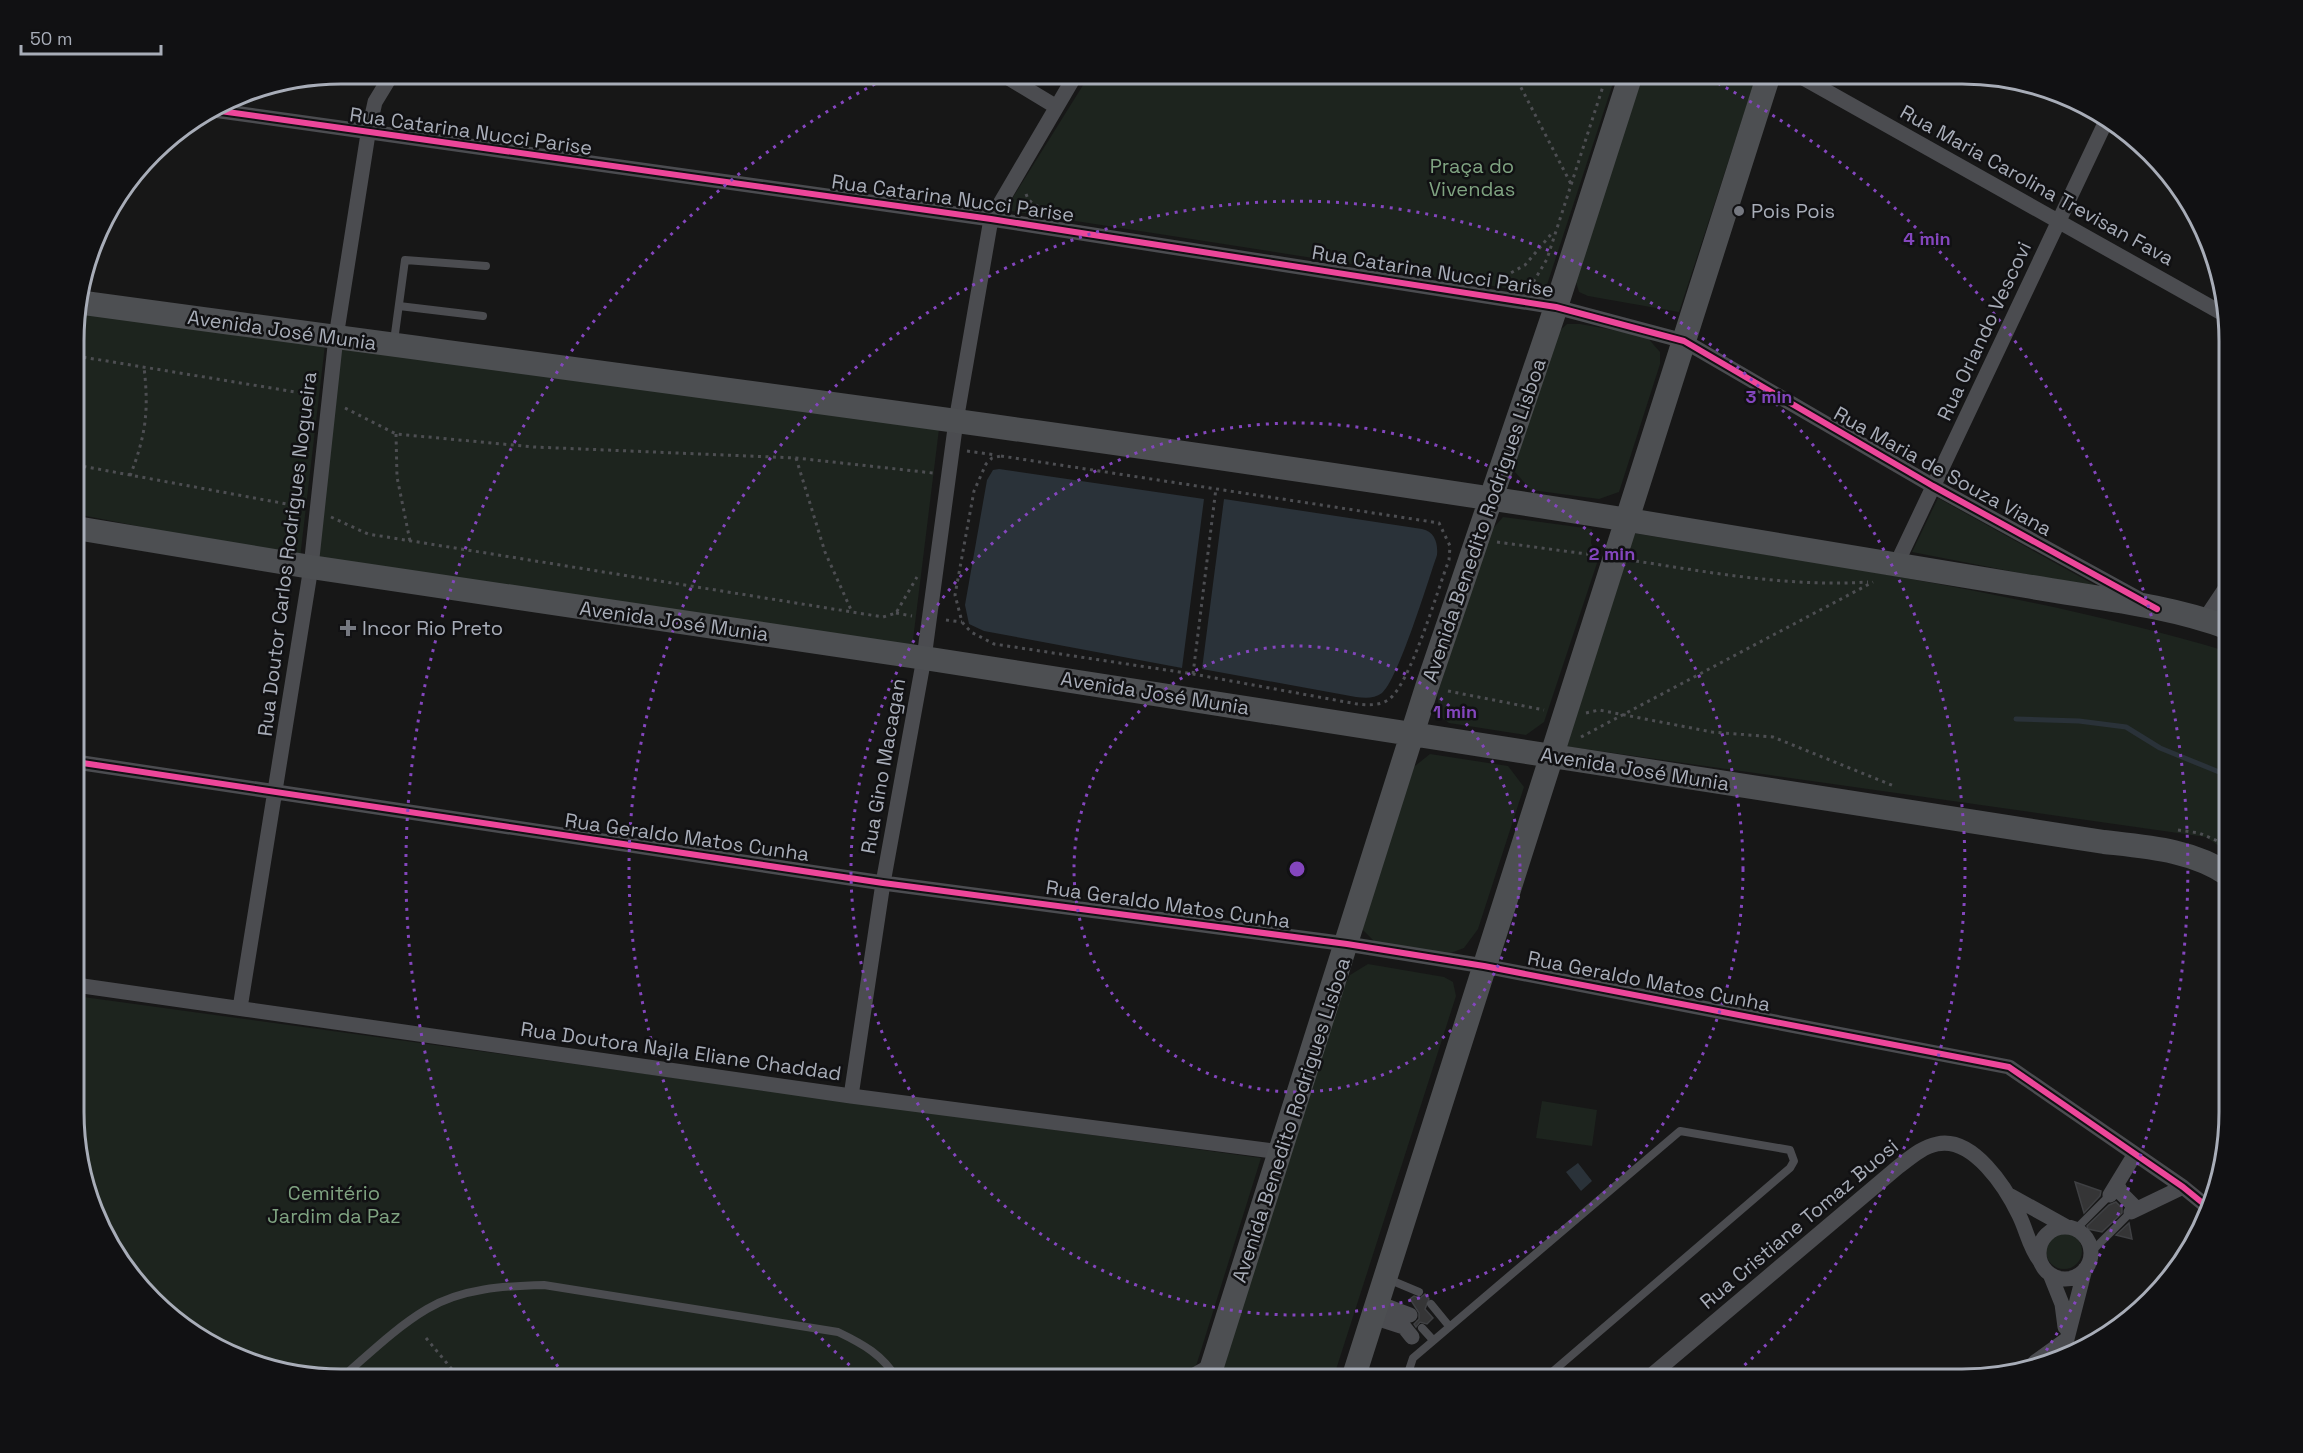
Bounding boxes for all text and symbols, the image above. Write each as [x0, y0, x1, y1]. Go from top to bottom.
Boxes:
scale bar [21, 18, 160, 56]
text: 50 m [30, 27, 72, 50]
street label: Rua Maria Carolina Trevisan Fava [1896, 99, 2178, 271]
street label: Rua Catarina Nucci Parise [348, 101, 594, 161]
park label: Praça do Vivendas [1429, 153, 1515, 202]
street label: Rua Catarina Nucci Parise [830, 168, 1076, 228]
place label: Pois Pois [1751, 198, 1835, 224]
marker: Pois Pois [1732, 204, 1746, 218]
text: 4 min [1903, 227, 1951, 250]
street label: Rua Orlando Vescovi [1931, 237, 2037, 425]
street label: Rua Catarina Nucci Parise [1310, 239, 1556, 303]
street label: Avenida José Munia [186, 304, 378, 356]
street label: Avenida Benedito Rodrigues Lisboa [1416, 355, 1552, 685]
street label: Rua Doutor Carlos Rodrigues Nogueira [252, 370, 322, 738]
text: 3 min [1746, 385, 1792, 408]
street label: Rua Maria de Souza Viana [1829, 400, 2057, 542]
text: 2 min [1589, 542, 1635, 565]
street label: Avenida José Munia [578, 595, 770, 647]
place label: Incor Rio Preto [362, 615, 503, 641]
marker: Incor Rio Preto [339, 619, 357, 637]
street label: Avenida José Munia [1059, 665, 1251, 721]
street label: Rua Gino Macagan [855, 676, 911, 856]
text: 1 min [1433, 700, 1477, 723]
street label: Avenida José Munia [1539, 741, 1731, 797]
street label: Rua Geraldo Matos Cunha [563, 807, 811, 867]
centre of rings [1287, 859, 1307, 879]
street label: Rua Geraldo Matos Cunha [1044, 874, 1292, 934]
street label: Rua Geraldo Matos Cunha [1525, 945, 1773, 1017]
street label: Avenida Benedito Rodrigues Lisboa [1226, 954, 1356, 1286]
street label: Rua Doutora Najla Eliane Chaddad [519, 1016, 843, 1086]
street label: Rua Cristiane Tomaz Buosi [1694, 1133, 1904, 1315]
park label: Cemitério Jardim da Paz [267, 1180, 401, 1229]

